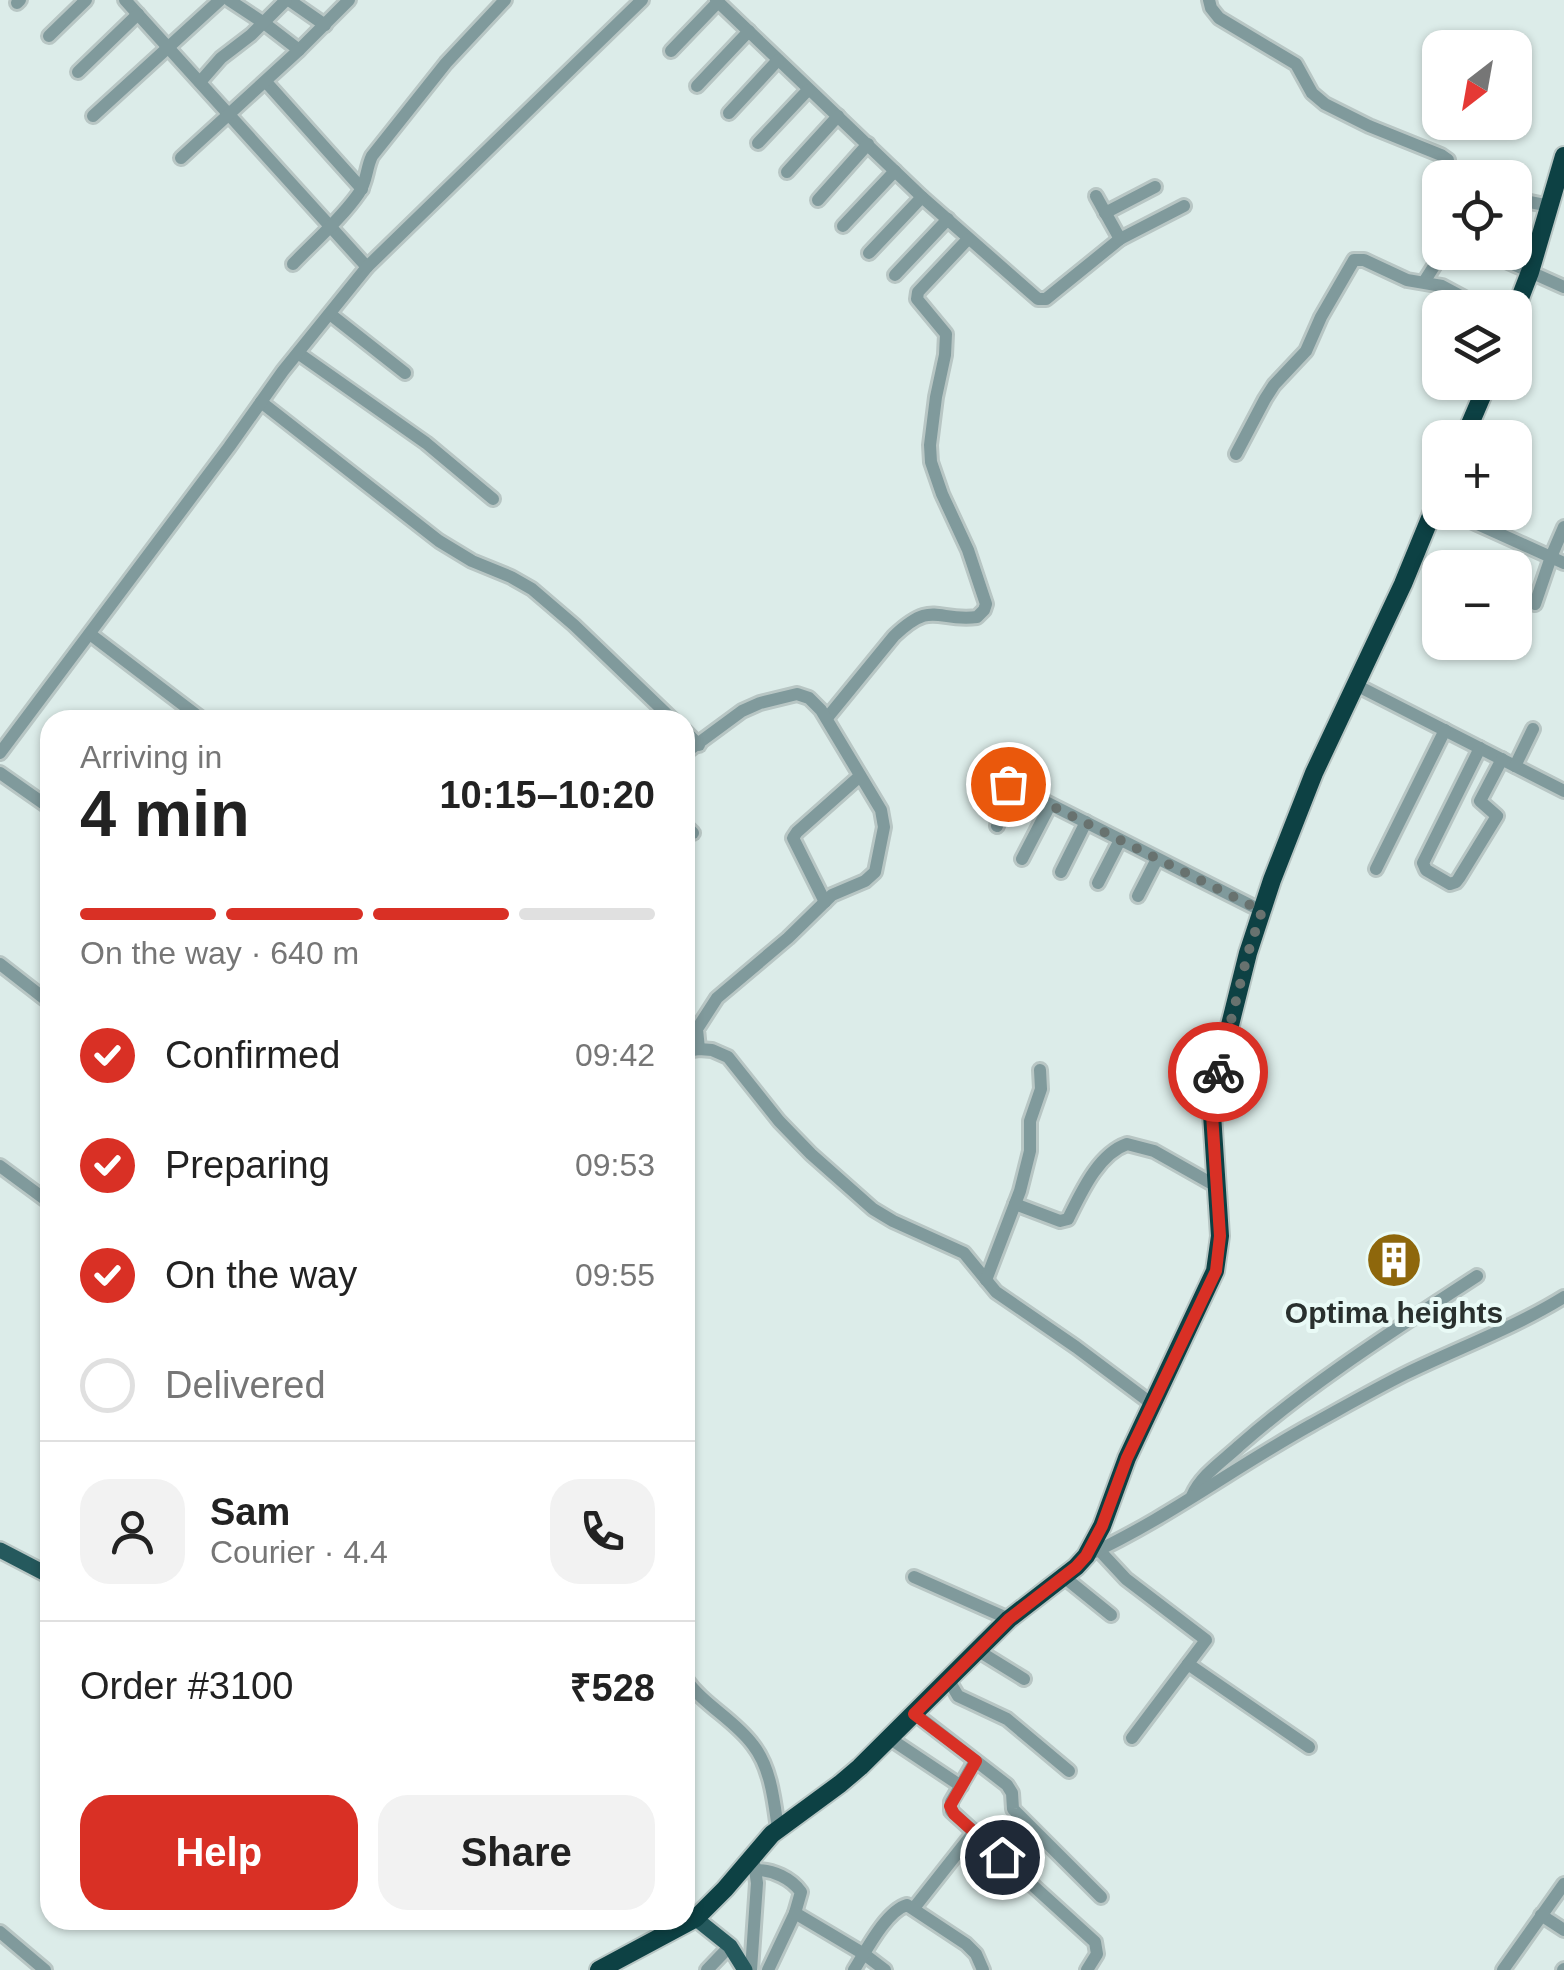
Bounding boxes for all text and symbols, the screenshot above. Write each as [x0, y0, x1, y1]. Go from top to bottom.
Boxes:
north arrow [1422, 30, 1532, 140]
map controls [1422, 30, 1532, 660]
button: locate [1422, 160, 1532, 270]
button: layers [1422, 290, 1532, 400]
button: + [1422, 420, 1532, 530]
button: − [1422, 550, 1532, 660]
text: Arriving in [80, 739, 222, 775]
pin [966, 742, 1051, 827]
icon: bag [981, 757, 1036, 812]
text: 10:15–10:20 [439, 774, 655, 816]
text: 4 min [80, 777, 250, 850]
text: On the way · 640 m [80, 935, 359, 971]
courier [1168, 1022, 1268, 1122]
icon: check [80, 1028, 135, 1083]
text: Confirmed [165, 1034, 340, 1076]
text: 09:42 [575, 1037, 655, 1073]
icon: bike [1191, 1045, 1246, 1100]
icon: check [80, 1138, 135, 1193]
text: Preparing [165, 1144, 330, 1186]
text: 09:53 [575, 1147, 655, 1183]
building icon: Optima heights [1364, 1230, 1424, 1290]
icon: check [80, 1248, 135, 1303]
text: On the way [165, 1254, 357, 1296]
text: 09:55 [575, 1257, 655, 1293]
place label: Optima heights [1285, 1296, 1503, 1329]
text: Delivered [165, 1364, 326, 1406]
button: person [80, 1479, 185, 1584]
button: phone [550, 1479, 655, 1584]
text: Sam [210, 1491, 290, 1533]
text: Courier · 4.4 [210, 1534, 388, 1570]
text: Order #3100 [80, 1665, 293, 1707]
text: ₹528 [570, 1667, 655, 1709]
button: Help [80, 1795, 358, 1910]
button: Share [378, 1795, 655, 1910]
pin [960, 1815, 1045, 1900]
icon: home [975, 1830, 1030, 1885]

